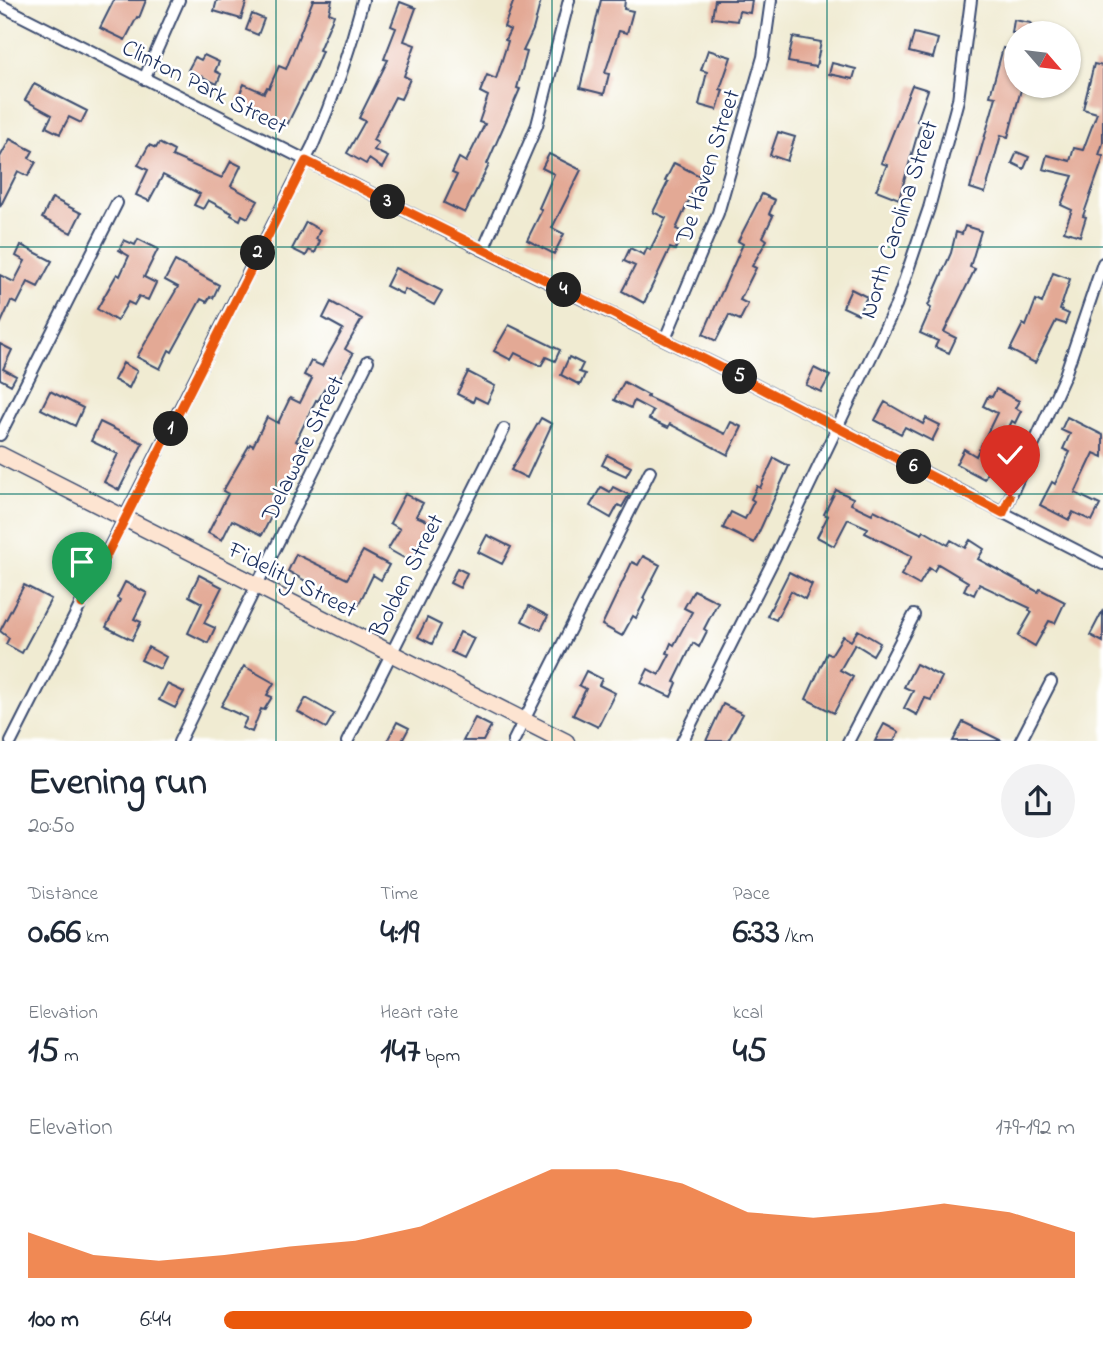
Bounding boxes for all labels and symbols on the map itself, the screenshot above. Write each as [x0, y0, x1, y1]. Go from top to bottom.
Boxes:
north arrow [1004, 21, 1082, 98]
street label: Clinton Park Street [115, 31, 293, 145]
street label: De Haven Street [668, 85, 751, 249]
street label: North Carolina Street [852, 116, 949, 323]
pin: 3 [370, 184, 406, 220]
pin: 2 [240, 236, 276, 270]
pin: 4 [546, 272, 582, 308]
pin: 5 [722, 360, 758, 394]
street label: Delaware Street [253, 370, 355, 529]
pin: 1 [154, 412, 188, 446]
pin [980, 425, 1040, 497]
pin: 6 [897, 449, 932, 484]
street label: Bolden Street [362, 508, 454, 645]
pin [52, 532, 112, 604]
street label: Fidelity Street [220, 533, 362, 630]

